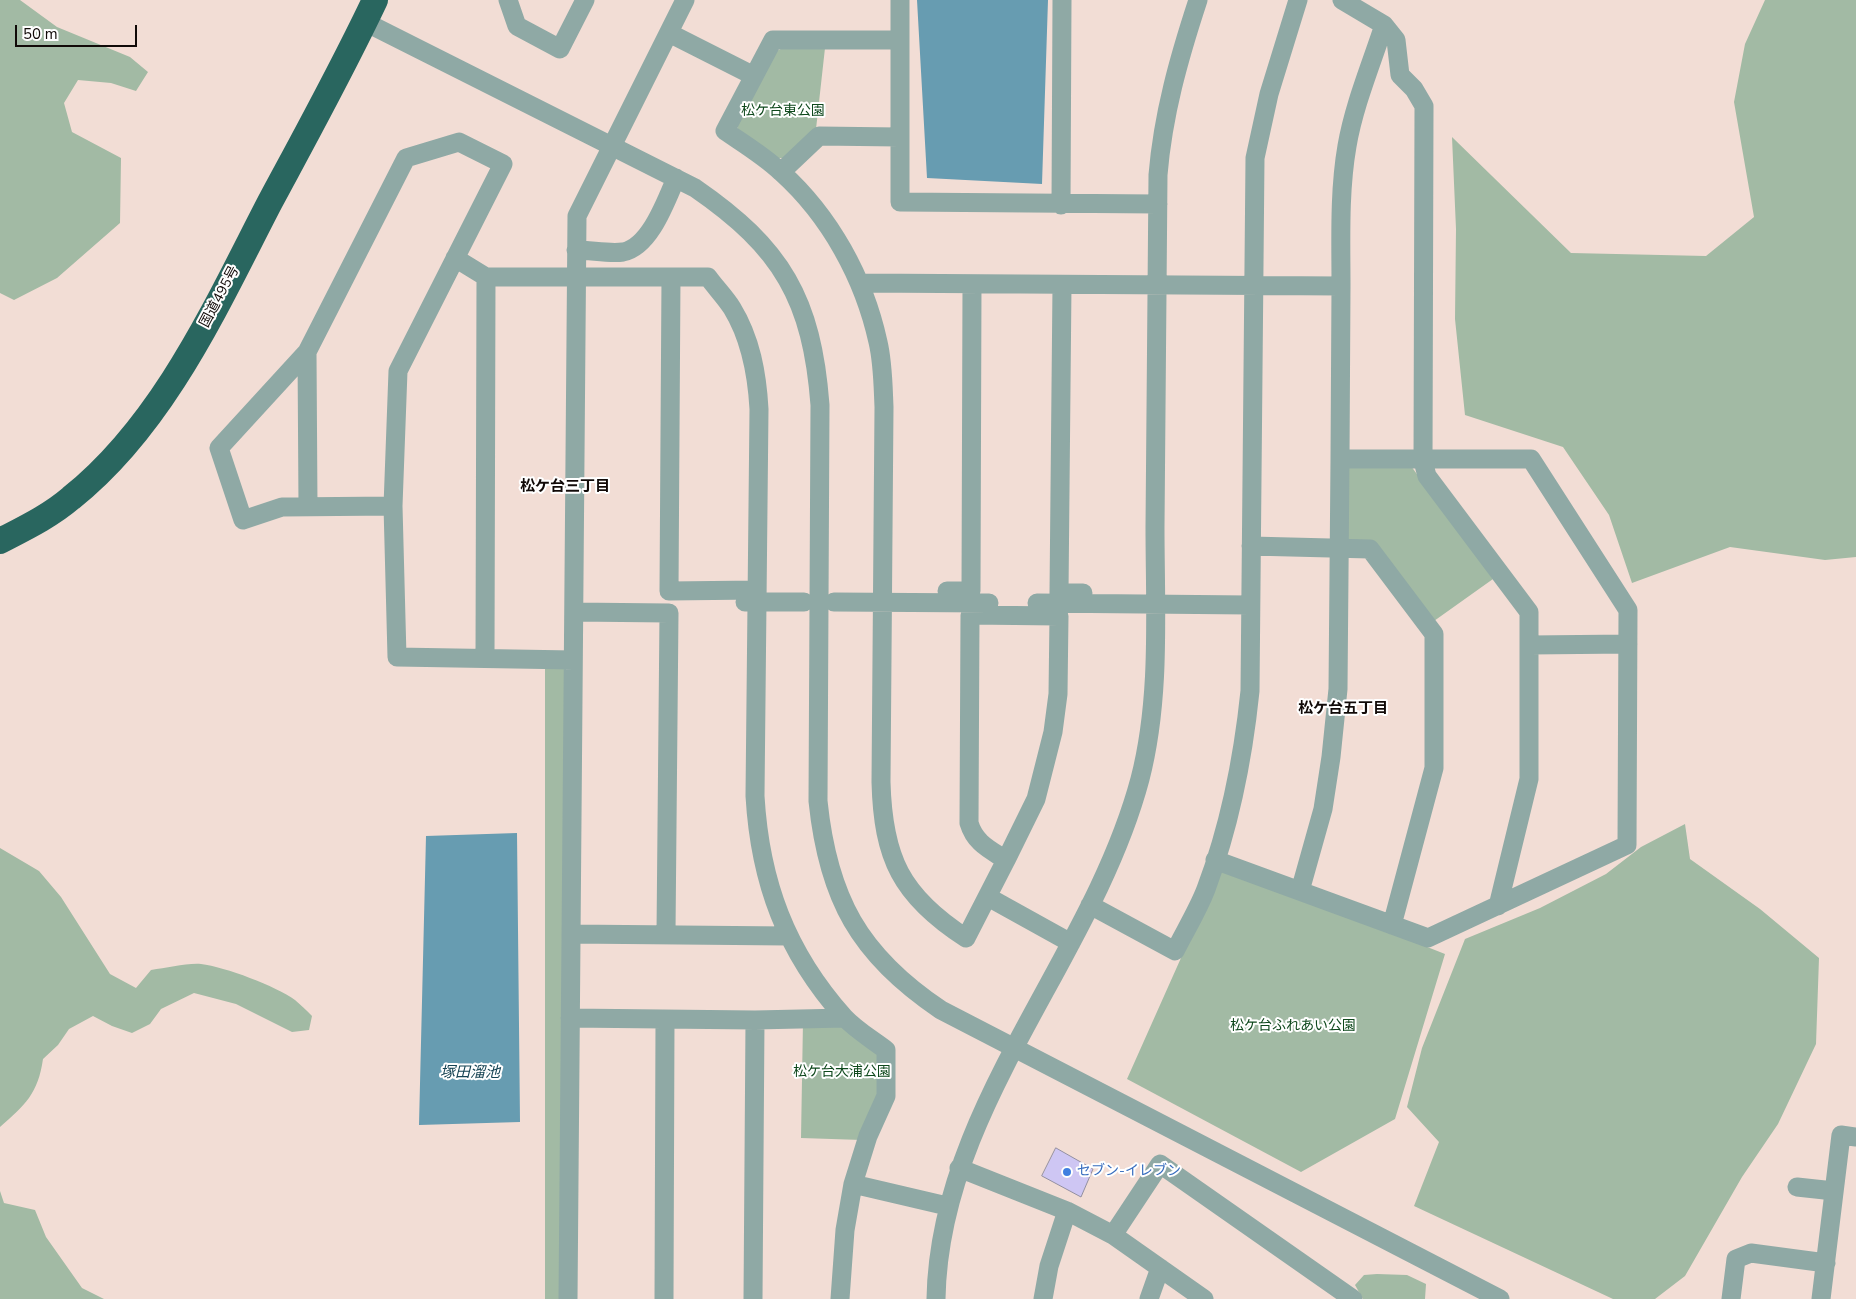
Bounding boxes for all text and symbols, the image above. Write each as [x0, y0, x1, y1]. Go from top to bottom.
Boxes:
scale bar [18, 15, 140, 47]
text: 50 m [23, 24, 58, 44]
park label: 松ケ台東公園 [741, 104, 825, 120]
street label: 国道495号 [197, 263, 243, 331]
district label: 松ケ台三丁目 [520, 478, 610, 496]
district label: 松ケ台五丁目 [1298, 700, 1388, 718]
park label: 松ケ台ふれあい公園 [1230, 1019, 1356, 1035]
water label: 塚田溜池 [440, 1064, 500, 1082]
park label: 松ケ台大浦公園 [793, 1065, 891, 1081]
place label: セブン-イレブン [1077, 1164, 1181, 1180]
marker: セブン-イレブン [1061, 1166, 1073, 1178]

